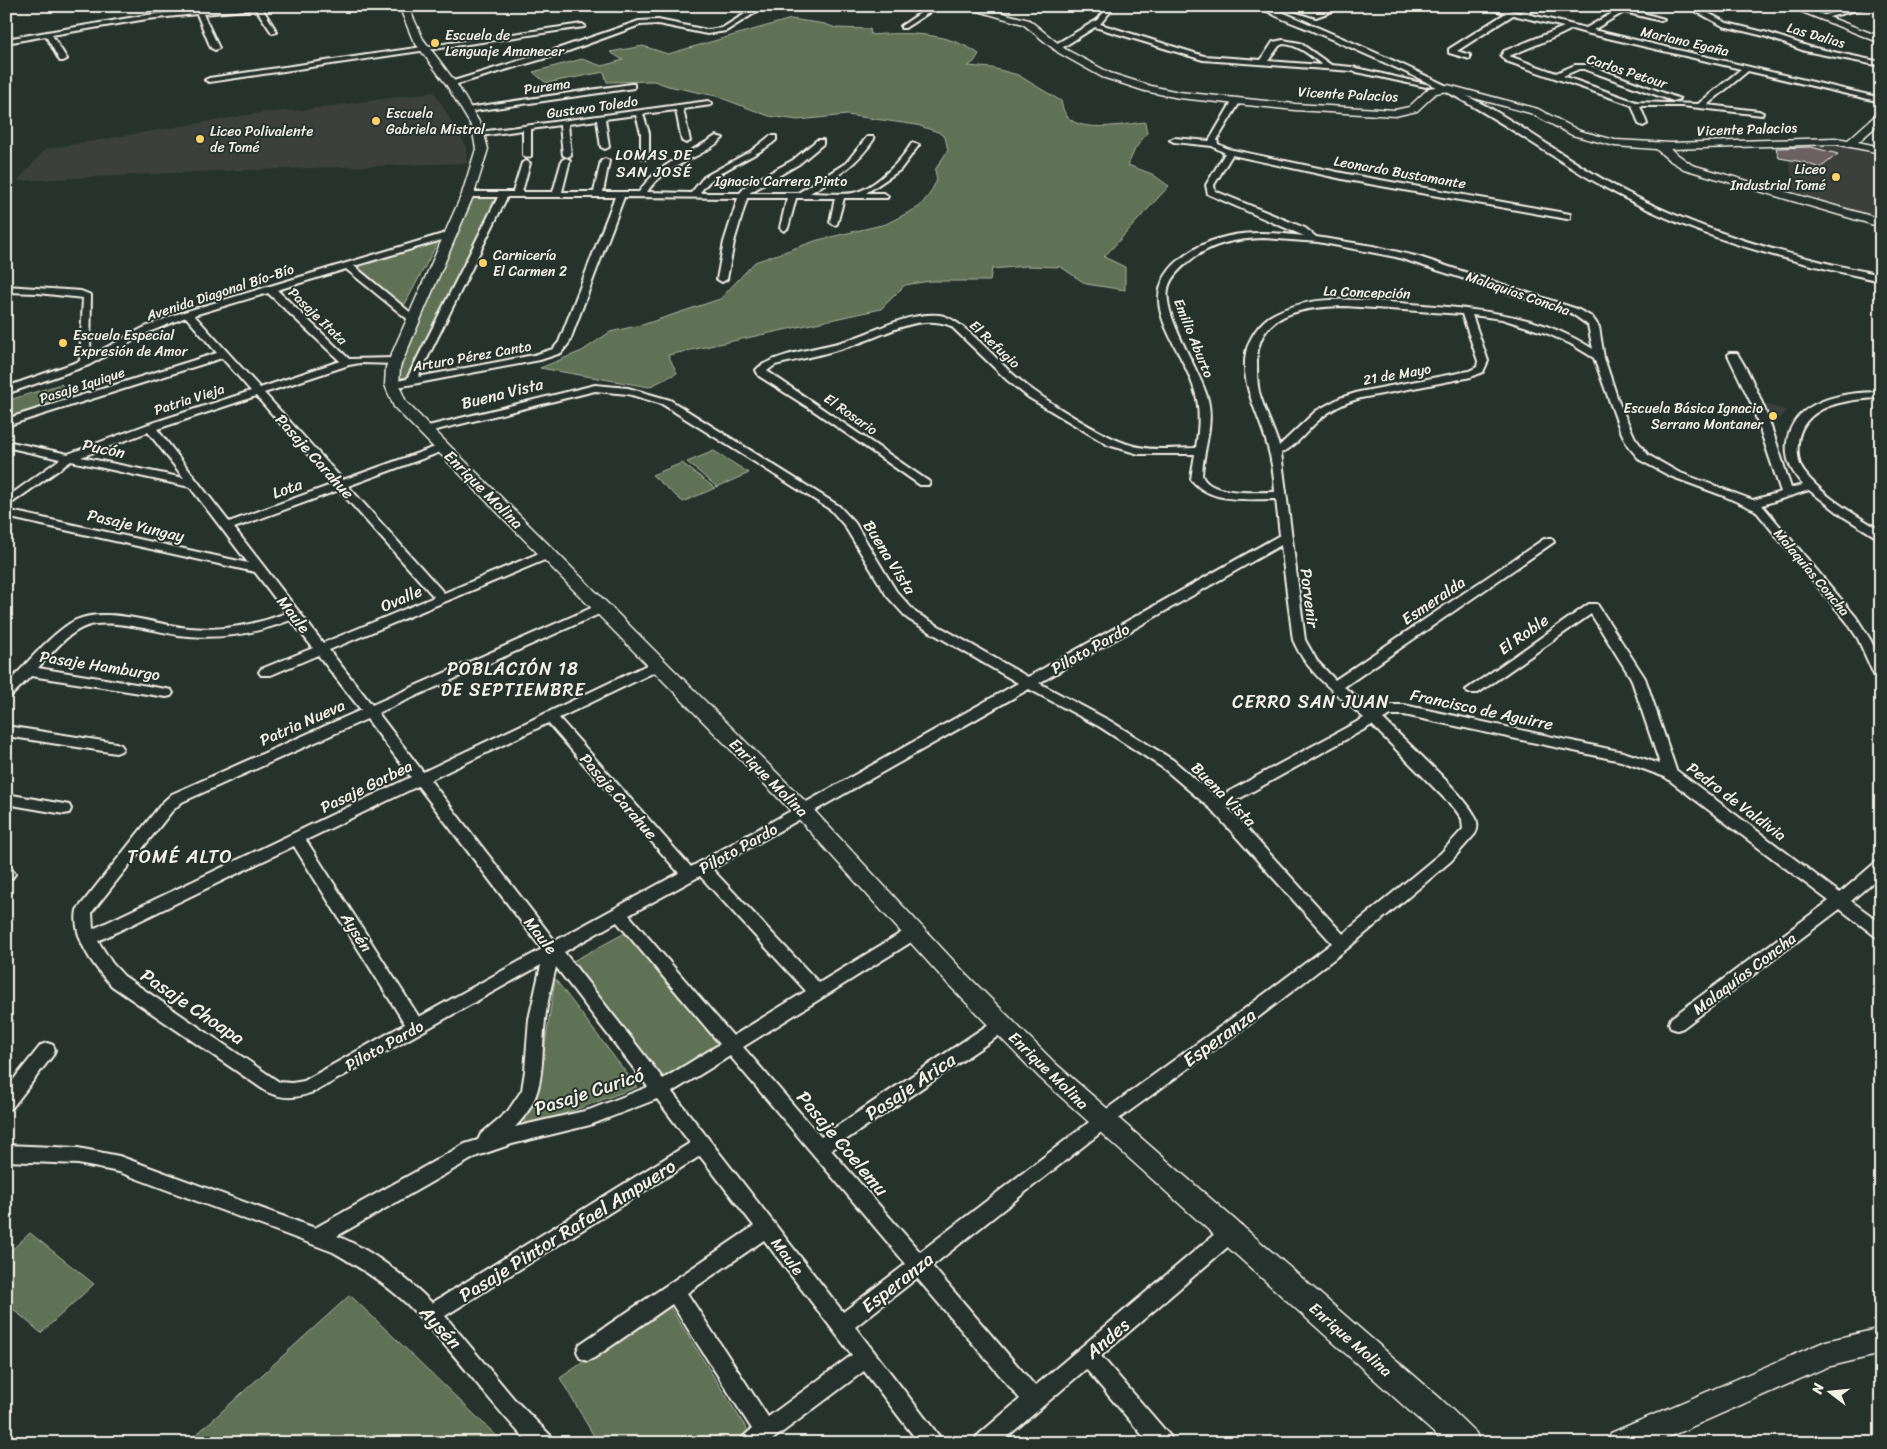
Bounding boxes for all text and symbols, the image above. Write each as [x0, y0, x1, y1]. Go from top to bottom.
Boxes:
street label: Las Dalias [1784, 15, 1848, 56]
street label: Mariano Egaña [1638, 19, 1731, 64]
place label: Escuela de Lenguaje Amanecer [445, 23, 565, 64]
marker: Escuela de Lenguaje Amanecer [429, 37, 441, 49]
street label: Carlos Petour [1583, 47, 1672, 97]
street label: Purema [522, 71, 572, 102]
street label: Vicente Palacios [1297, 79, 1399, 110]
street label: Gustavo Toledo [545, 89, 639, 126]
place label: Escuela Gabriela Mistral [386, 101, 486, 142]
marker: Escuela Gabriela Mistral [370, 115, 382, 127]
street label: Vicente Palacios [1697, 115, 1798, 144]
place label: Liceo Polivalente de Tomé [210, 119, 313, 160]
marker: Liceo Polivalente de Tomé [194, 133, 206, 145]
district label: LOMAS DE SAN JOSÉ [615, 142, 693, 185]
street label: Leonardo Bustamante [1332, 149, 1468, 196]
place label: Liceo Industrial Tomé [1729, 157, 1826, 198]
street label: Ignacio Carrera Pinto [714, 169, 847, 194]
marker: Liceo Industrial Tomé [1830, 171, 1842, 183]
place label: Carnicería El Carmen 2 [493, 243, 567, 284]
street label: Avenida Diagonal Bío-Bío [142, 257, 297, 328]
marker: Carnicería El Carmen 2 [477, 257, 489, 269]
street label: Malaquías Concha [1462, 264, 1573, 323]
street label: La Concepción [1323, 278, 1411, 307]
street label: Pasaje Itata [282, 281, 354, 352]
street label: Emilio Aburto [1166, 295, 1221, 382]
street label: El Refugio [963, 314, 1026, 375]
place label: Escuela Especial Expresión de Amor [73, 323, 189, 364]
street label: Arturo Pérez Canto [410, 334, 533, 379]
marker: Escuela Especial Expresión de Amor [57, 337, 69, 349]
street label: 21 de Mayo [1361, 356, 1433, 393]
street label: Pasaje Iquique [36, 360, 128, 411]
street label: Buena Vista [458, 369, 547, 418]
street label: Patria Vieja [151, 376, 228, 423]
street label: El Rosario [818, 387, 883, 442]
place label: Escuela Básica Ignacio Serrano Montaner [1623, 396, 1764, 437]
street label: Pasaje Carahue [268, 406, 362, 506]
marker: Escuela Básica Ignacio Serrano Montaner [1767, 410, 1779, 422]
street label: Pucón [80, 430, 128, 467]
street label: Enrique Molina [437, 442, 531, 536]
street label: Lota [268, 469, 307, 507]
street label: Pasaje Yungay [84, 500, 188, 551]
street label: Buena Vista [855, 514, 924, 601]
street label: Malaquías Concha [1767, 523, 1856, 622]
street label: Porvenir [1291, 567, 1328, 631]
street label: Esmeralda [1395, 568, 1471, 633]
street label: Ovalle [376, 577, 427, 620]
street label: Maule [269, 589, 318, 640]
street label: El Roble [1492, 606, 1555, 663]
street label: Piloto Pardo [1045, 615, 1135, 682]
street label: Pasaje Hamburgo [38, 642, 162, 689]
district label: POBLACIÓN 18 DE SEPTIEMBRE [441, 653, 585, 706]
street label: Francisco de Aguirre [1408, 680, 1556, 739]
district label: CERRO SAN JUAN [1232, 686, 1390, 718]
street label: Patria Nueva [255, 691, 350, 754]
street label: Enrique Molina [722, 730, 816, 824]
street label: Pasaje Carahue [572, 746, 665, 847]
street label: Pasaje Gorbea [315, 752, 417, 821]
street label: Pedro de Valdivia [1680, 754, 1793, 849]
street label: Buena Vista [1184, 755, 1264, 835]
street label: Piloto Pardo [693, 815, 783, 882]
district label: TOMÉ ALTO [127, 840, 233, 873]
street label: Aysén [332, 905, 380, 958]
street label: Maule [516, 910, 565, 961]
street label: Malaquías Concha [1686, 924, 1803, 1022]
street label: Pasaje Choapa [134, 959, 252, 1054]
street label: Esperanza [1175, 999, 1264, 1076]
street label: Piloto Pardo [339, 1012, 429, 1079]
street label: Enrique Molina [1001, 1024, 1096, 1117]
street label: Pasaje Arica [858, 1043, 963, 1129]
street label: Pasaje Curicó [530, 1058, 649, 1125]
street label: Pasaje Coelemu [788, 1083, 897, 1204]
street label: Pasaje Pintor Rafael Ampuero [452, 1150, 683, 1311]
street label: Maule [763, 1231, 812, 1282]
street label: Esperanza [854, 1243, 941, 1322]
street label: Enrique Molina [1302, 1294, 1399, 1384]
street label: Aysén [410, 1297, 470, 1357]
street label: Andes [1077, 1309, 1137, 1368]
north arrow [1804, 1366, 1854, 1416]
text: N [1804, 1380, 1831, 1398]

